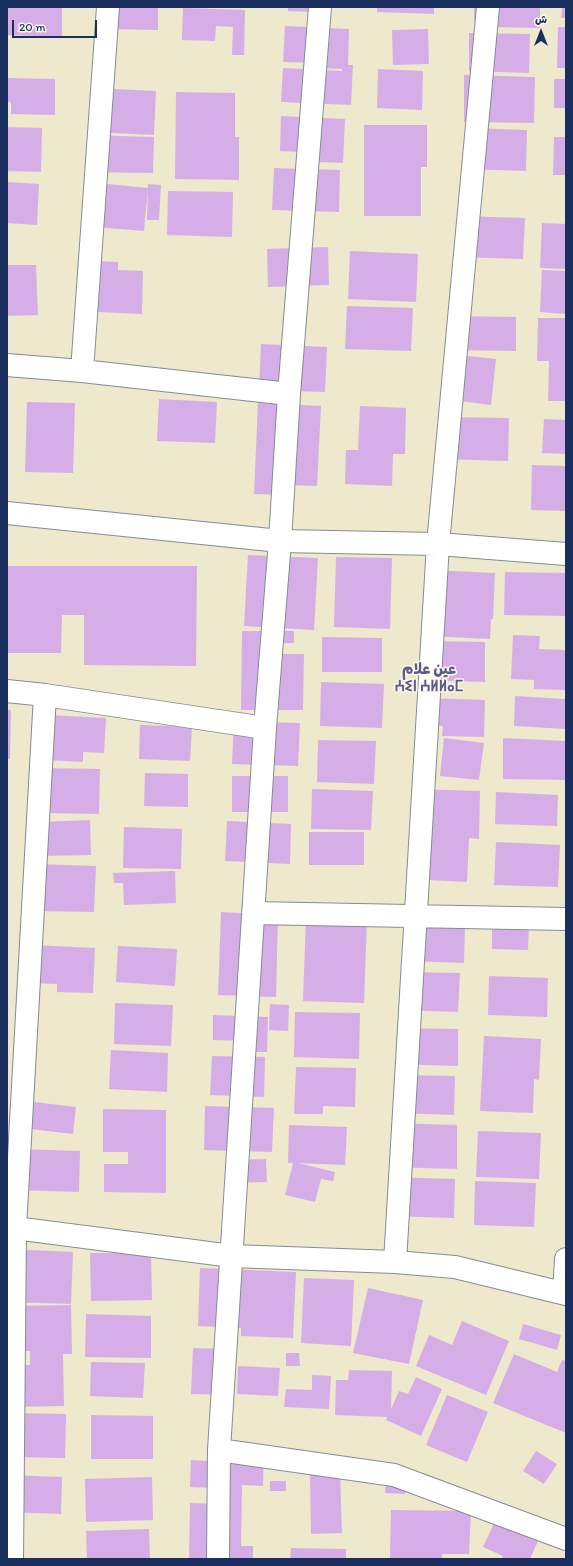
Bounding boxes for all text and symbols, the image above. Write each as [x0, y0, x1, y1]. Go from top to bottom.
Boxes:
scale bar [14, 12, 99, 38]
north arrow [521, 12, 561, 52]
text: ش [535, 13, 547, 26]
text: 20 m [19, 20, 46, 34]
district label: عين علام ⵄⵉⵏ ⵄⵍⵍⴰⵎ [395, 661, 463, 696]

